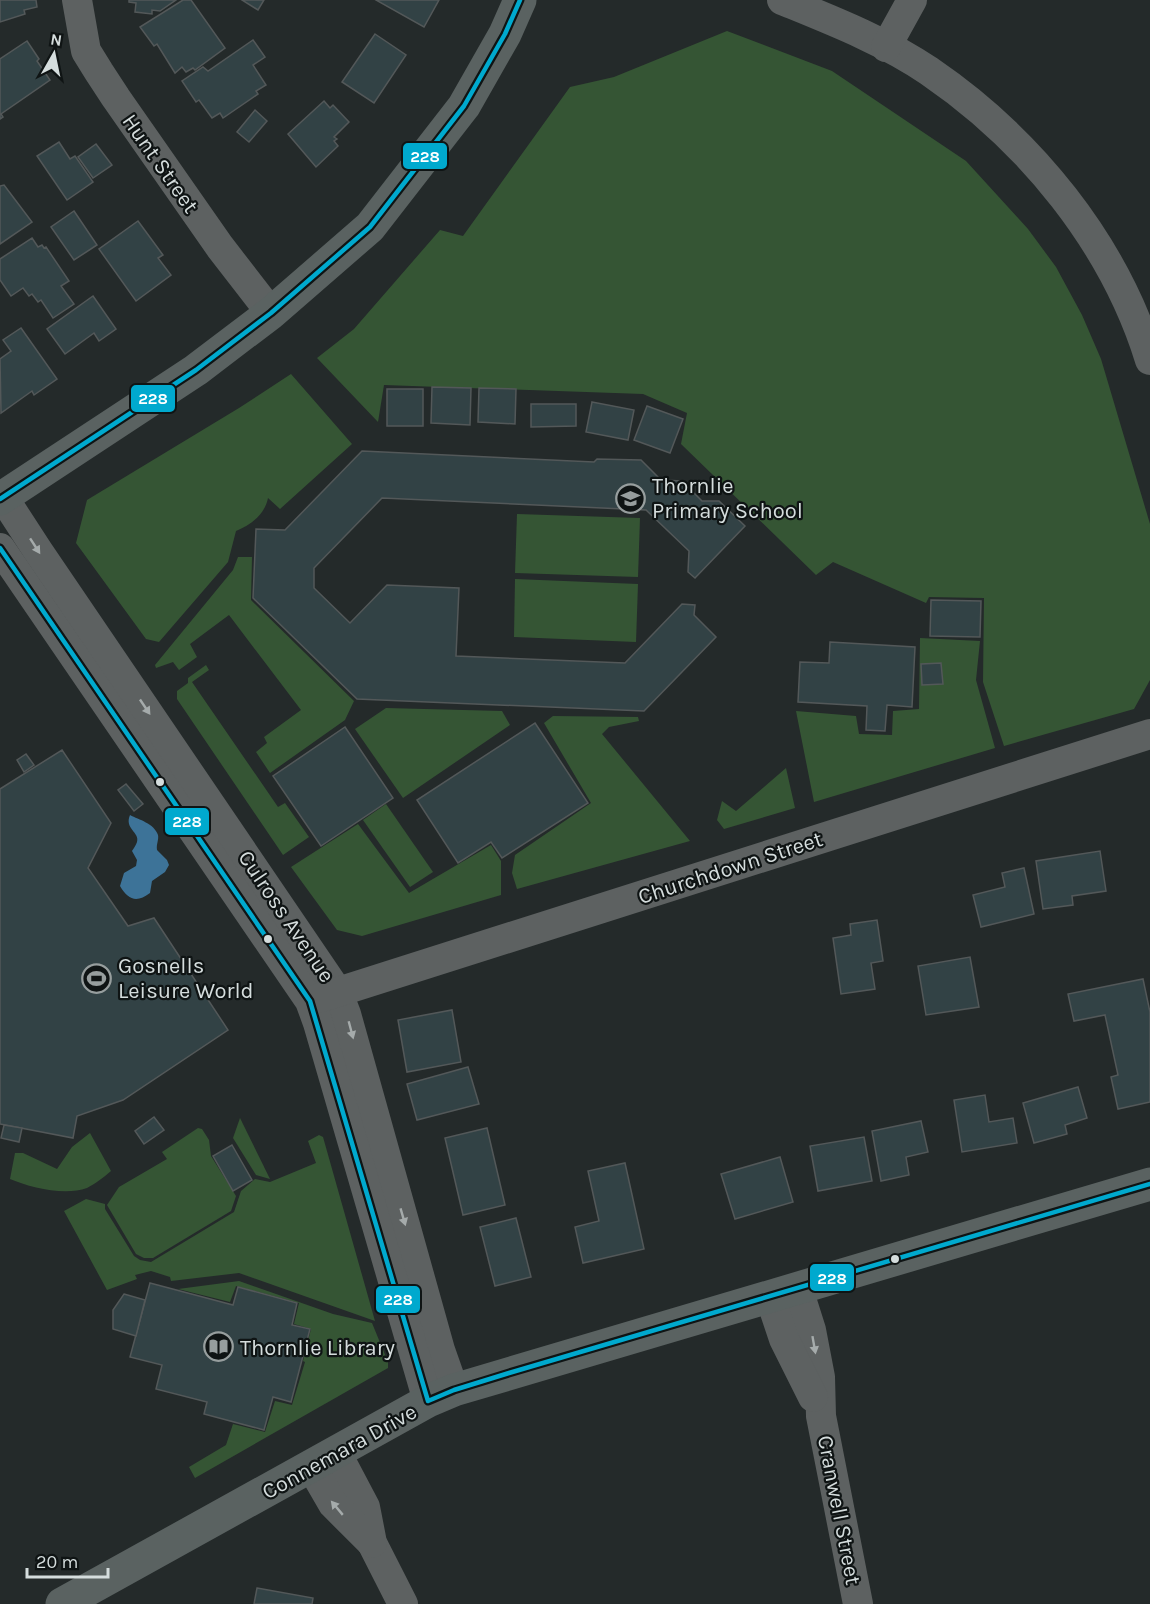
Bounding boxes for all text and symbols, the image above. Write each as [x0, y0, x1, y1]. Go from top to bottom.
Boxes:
north arrow [24, 24, 84, 84]
text: N [49, 29, 63, 50]
street label: Hunt Street [116, 109, 204, 218]
line badge: 228 [402, 142, 448, 170]
text: 228 [410, 147, 440, 166]
line badge: 228 [130, 384, 176, 413]
text: 228 [138, 389, 168, 408]
place label: Thornlie Primary School [652, 473, 803, 524]
school or university icon: Thornlie Primary School [615, 482, 647, 514]
one-way arrow [29, 538, 40, 554]
one-way arrow [139, 698, 151, 714]
unlabelled marker [154, 776, 166, 788]
line badge: 228 [164, 807, 210, 836]
text: 228 [172, 812, 202, 831]
street label: Churchdown Street [635, 826, 826, 910]
street label: Culross Avenue [232, 846, 340, 988]
unlabelled marker [262, 933, 274, 945]
place label: Gosnells Leisure World [118, 953, 254, 1004]
sports icon: Gosnells Leisure World [81, 962, 113, 994]
one-way arrow [346, 1020, 356, 1039]
one-way arrow [399, 1209, 408, 1227]
unlabelled marker [889, 1253, 901, 1265]
line badge: 228 [809, 1263, 855, 1292]
text: 228 [817, 1269, 847, 1288]
line badge: 228 [375, 1285, 421, 1314]
text: 228 [383, 1290, 413, 1309]
library icon: Thornlie Library [203, 1331, 235, 1363]
place label: Thornlie Library [240, 1335, 395, 1361]
one-way arrow [810, 1335, 819, 1354]
street label: Connemara Drive [258, 1399, 421, 1505]
street label: Cranwell Street [812, 1433, 866, 1587]
one-way arrow [331, 1500, 344, 1516]
scale bar [27, 1541, 108, 1579]
text: 20 m [36, 1551, 78, 1573]

